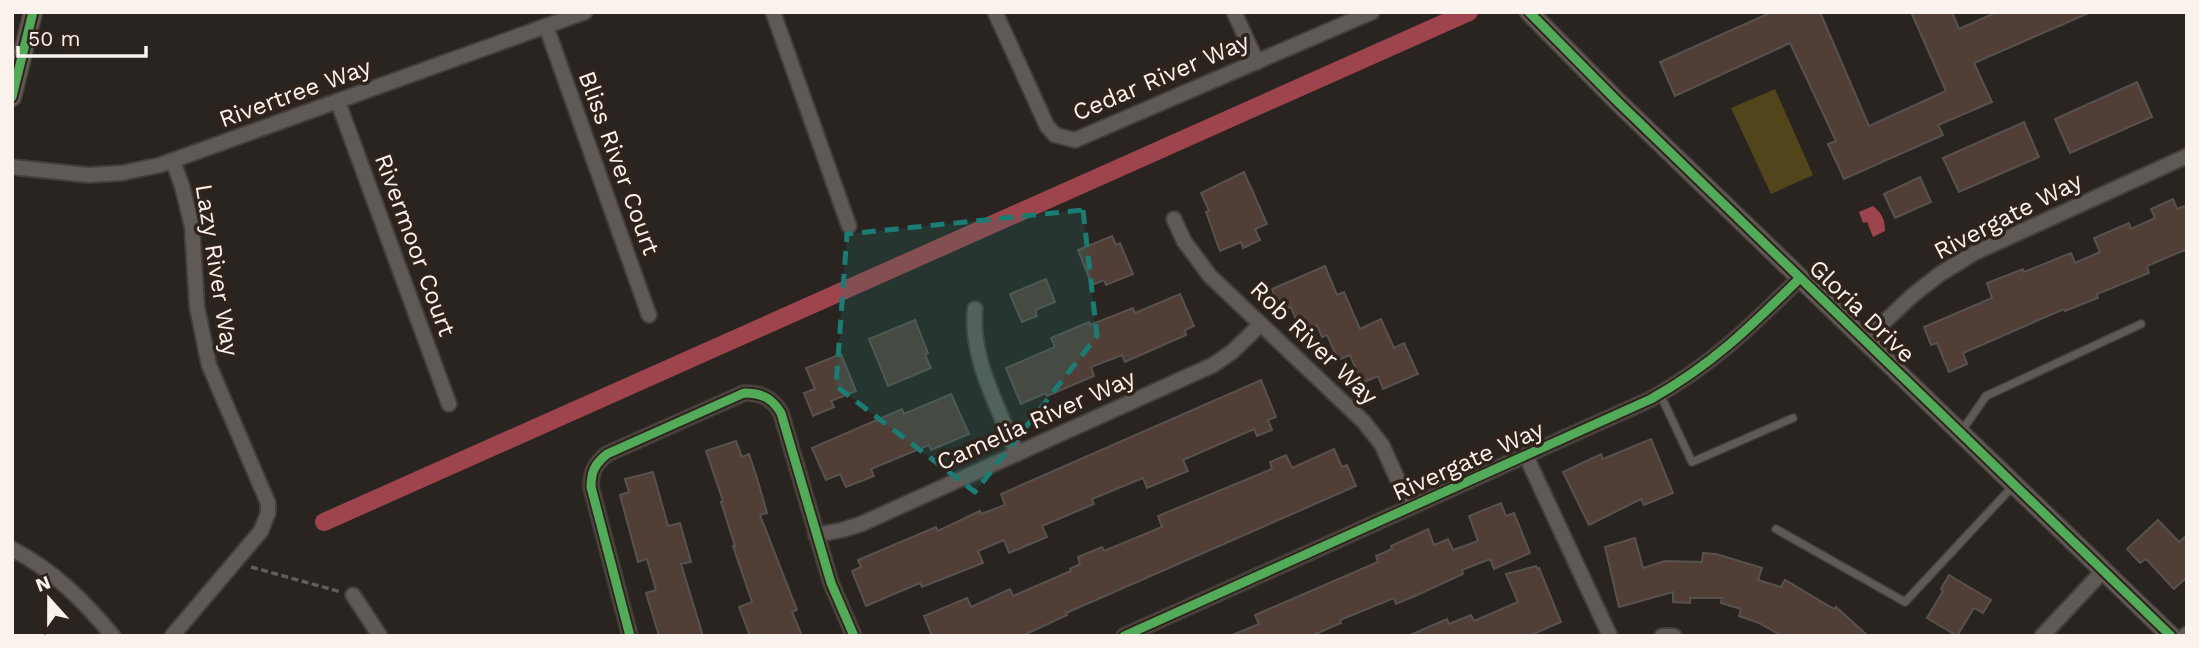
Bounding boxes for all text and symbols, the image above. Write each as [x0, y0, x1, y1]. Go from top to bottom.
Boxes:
scale bar [18, 14, 145, 58]
text: 50 m [28, 26, 80, 51]
street label: Cedar River Way [1068, 27, 1254, 127]
street label: Rivertree Way [215, 52, 375, 133]
street label: Bliss River Court [573, 67, 665, 259]
street label: Rivermoor Court [369, 150, 461, 340]
street label: Rivergate Way [1929, 166, 2087, 265]
street label: Lazy River Way [190, 182, 244, 358]
street label: Gloria Drive [1803, 254, 1921, 368]
street label: Rob River Way [1245, 275, 1384, 411]
street label: Camelia River Way [932, 363, 1140, 476]
street label: Rivergate Way [1388, 415, 1548, 507]
north arrow [14, 564, 84, 634]
text: N [32, 570, 54, 597]

